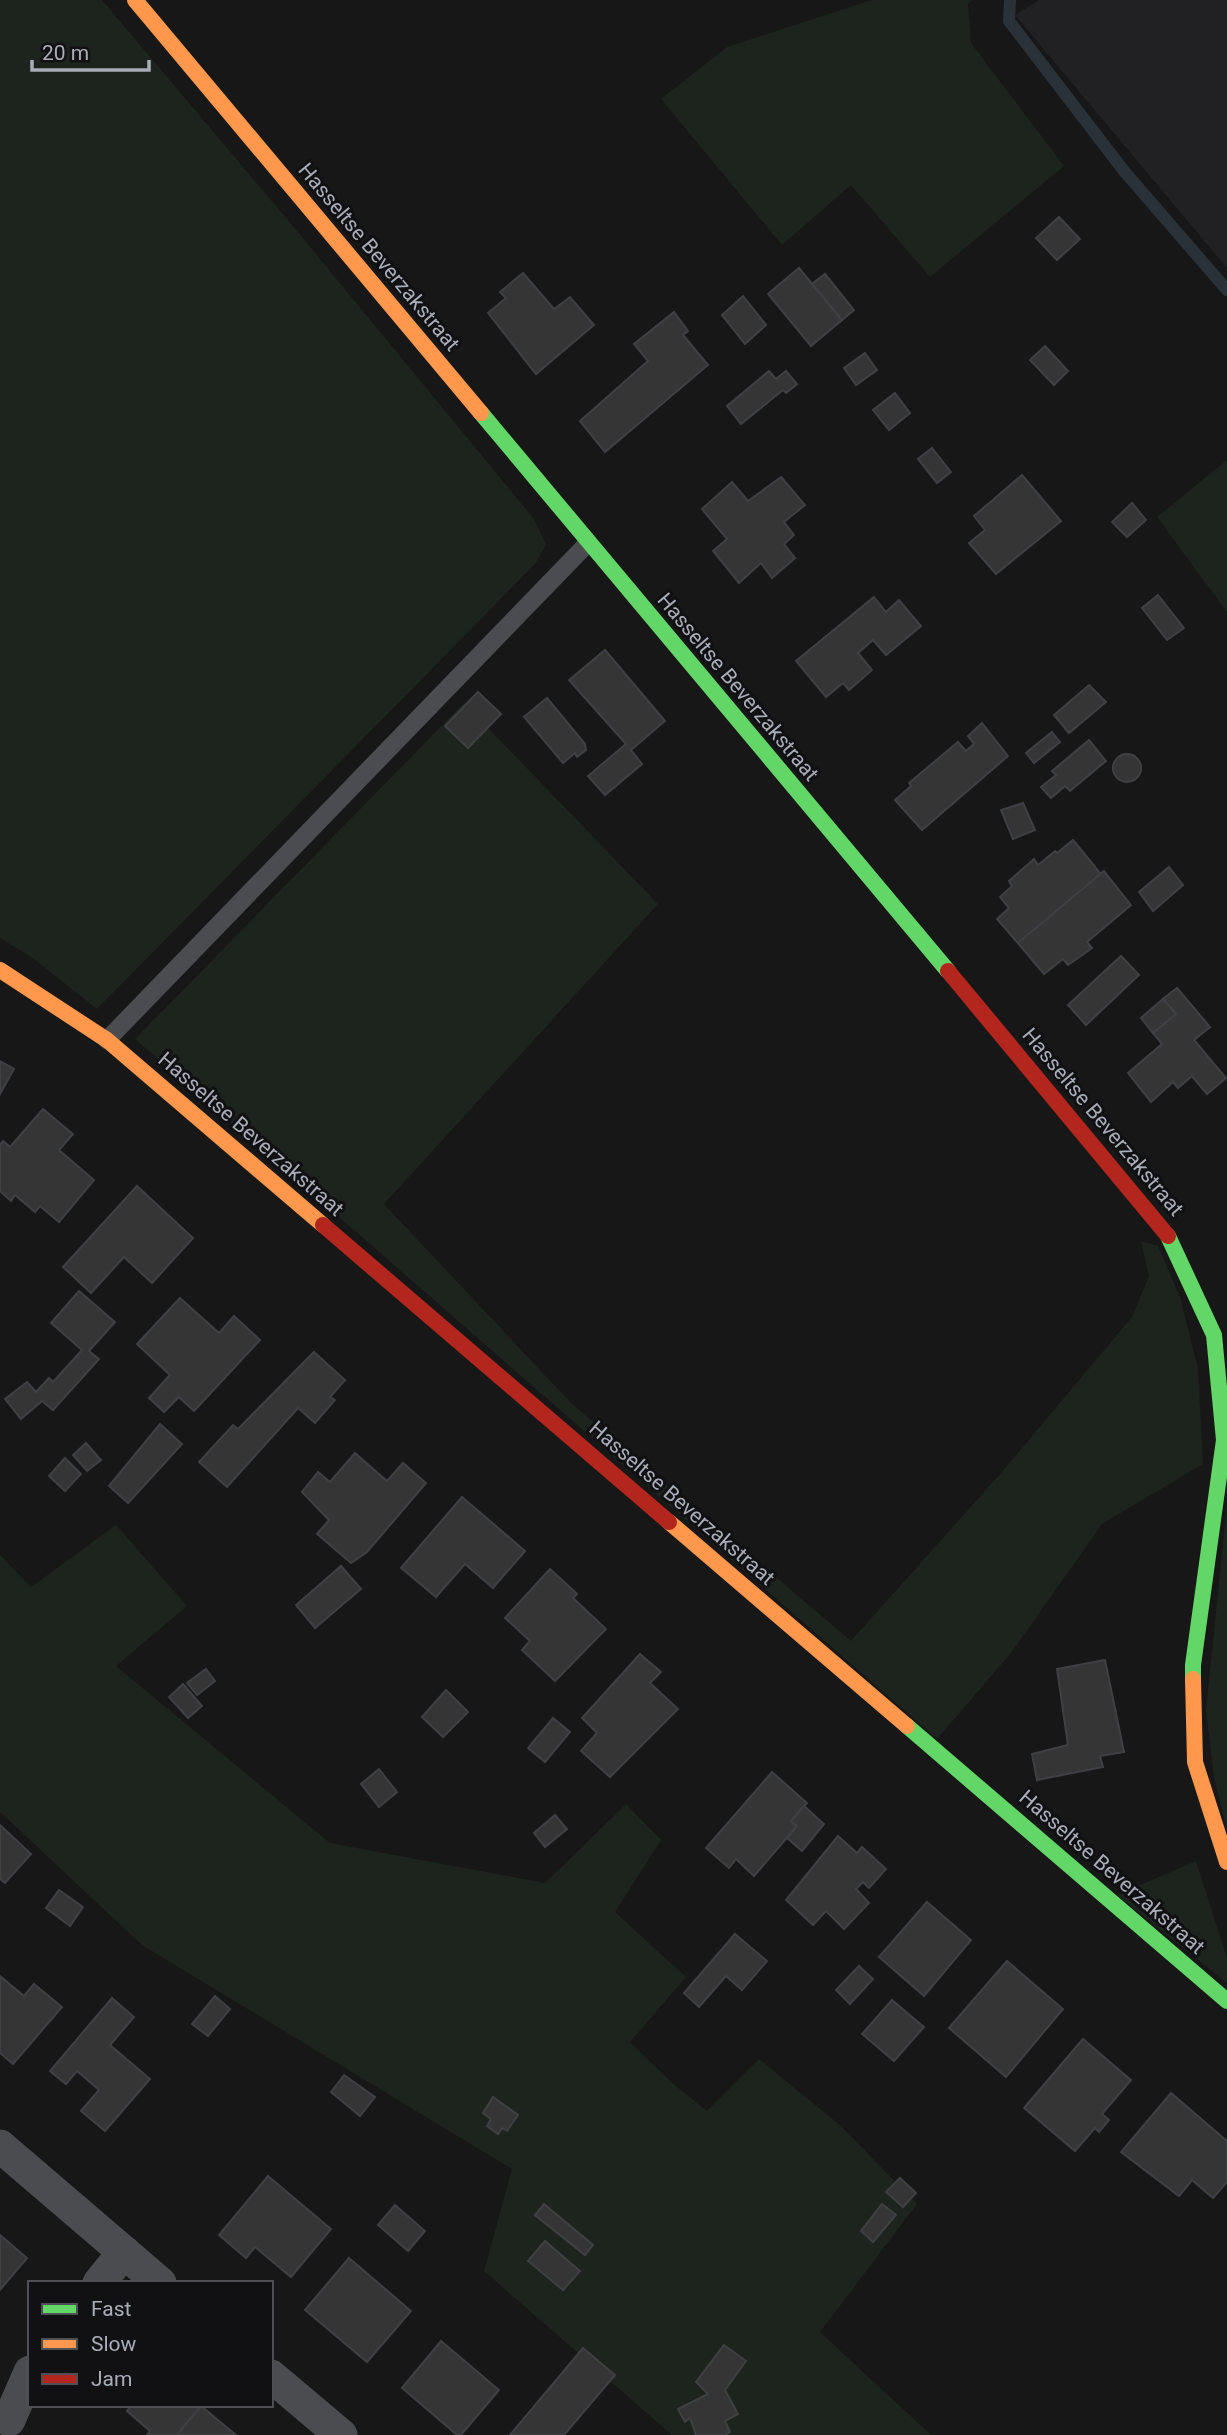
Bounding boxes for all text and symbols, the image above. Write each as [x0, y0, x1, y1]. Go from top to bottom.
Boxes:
scale bar [32, 28, 149, 72]
text: 20 m [42, 41, 89, 65]
street label: Hasseltse Beverzakstraat [294, 158, 465, 356]
street label: Hasseltse Beverzakstraat [653, 588, 824, 786]
street label: Hasseltse Beverzakstraat [1018, 1023, 1189, 1221]
street label: Hasseltse Beverzakstraat [154, 1047, 349, 1221]
street label: Hasseltse Beverzakstraat [585, 1416, 780, 1590]
street label: Hasseltse Beverzakstraat [1015, 1785, 1210, 1959]
legend [28, 2281, 273, 2407]
text: Fast [91, 2297, 132, 2321]
text: Slow [91, 2332, 137, 2356]
text: Jam [91, 2367, 132, 2391]

